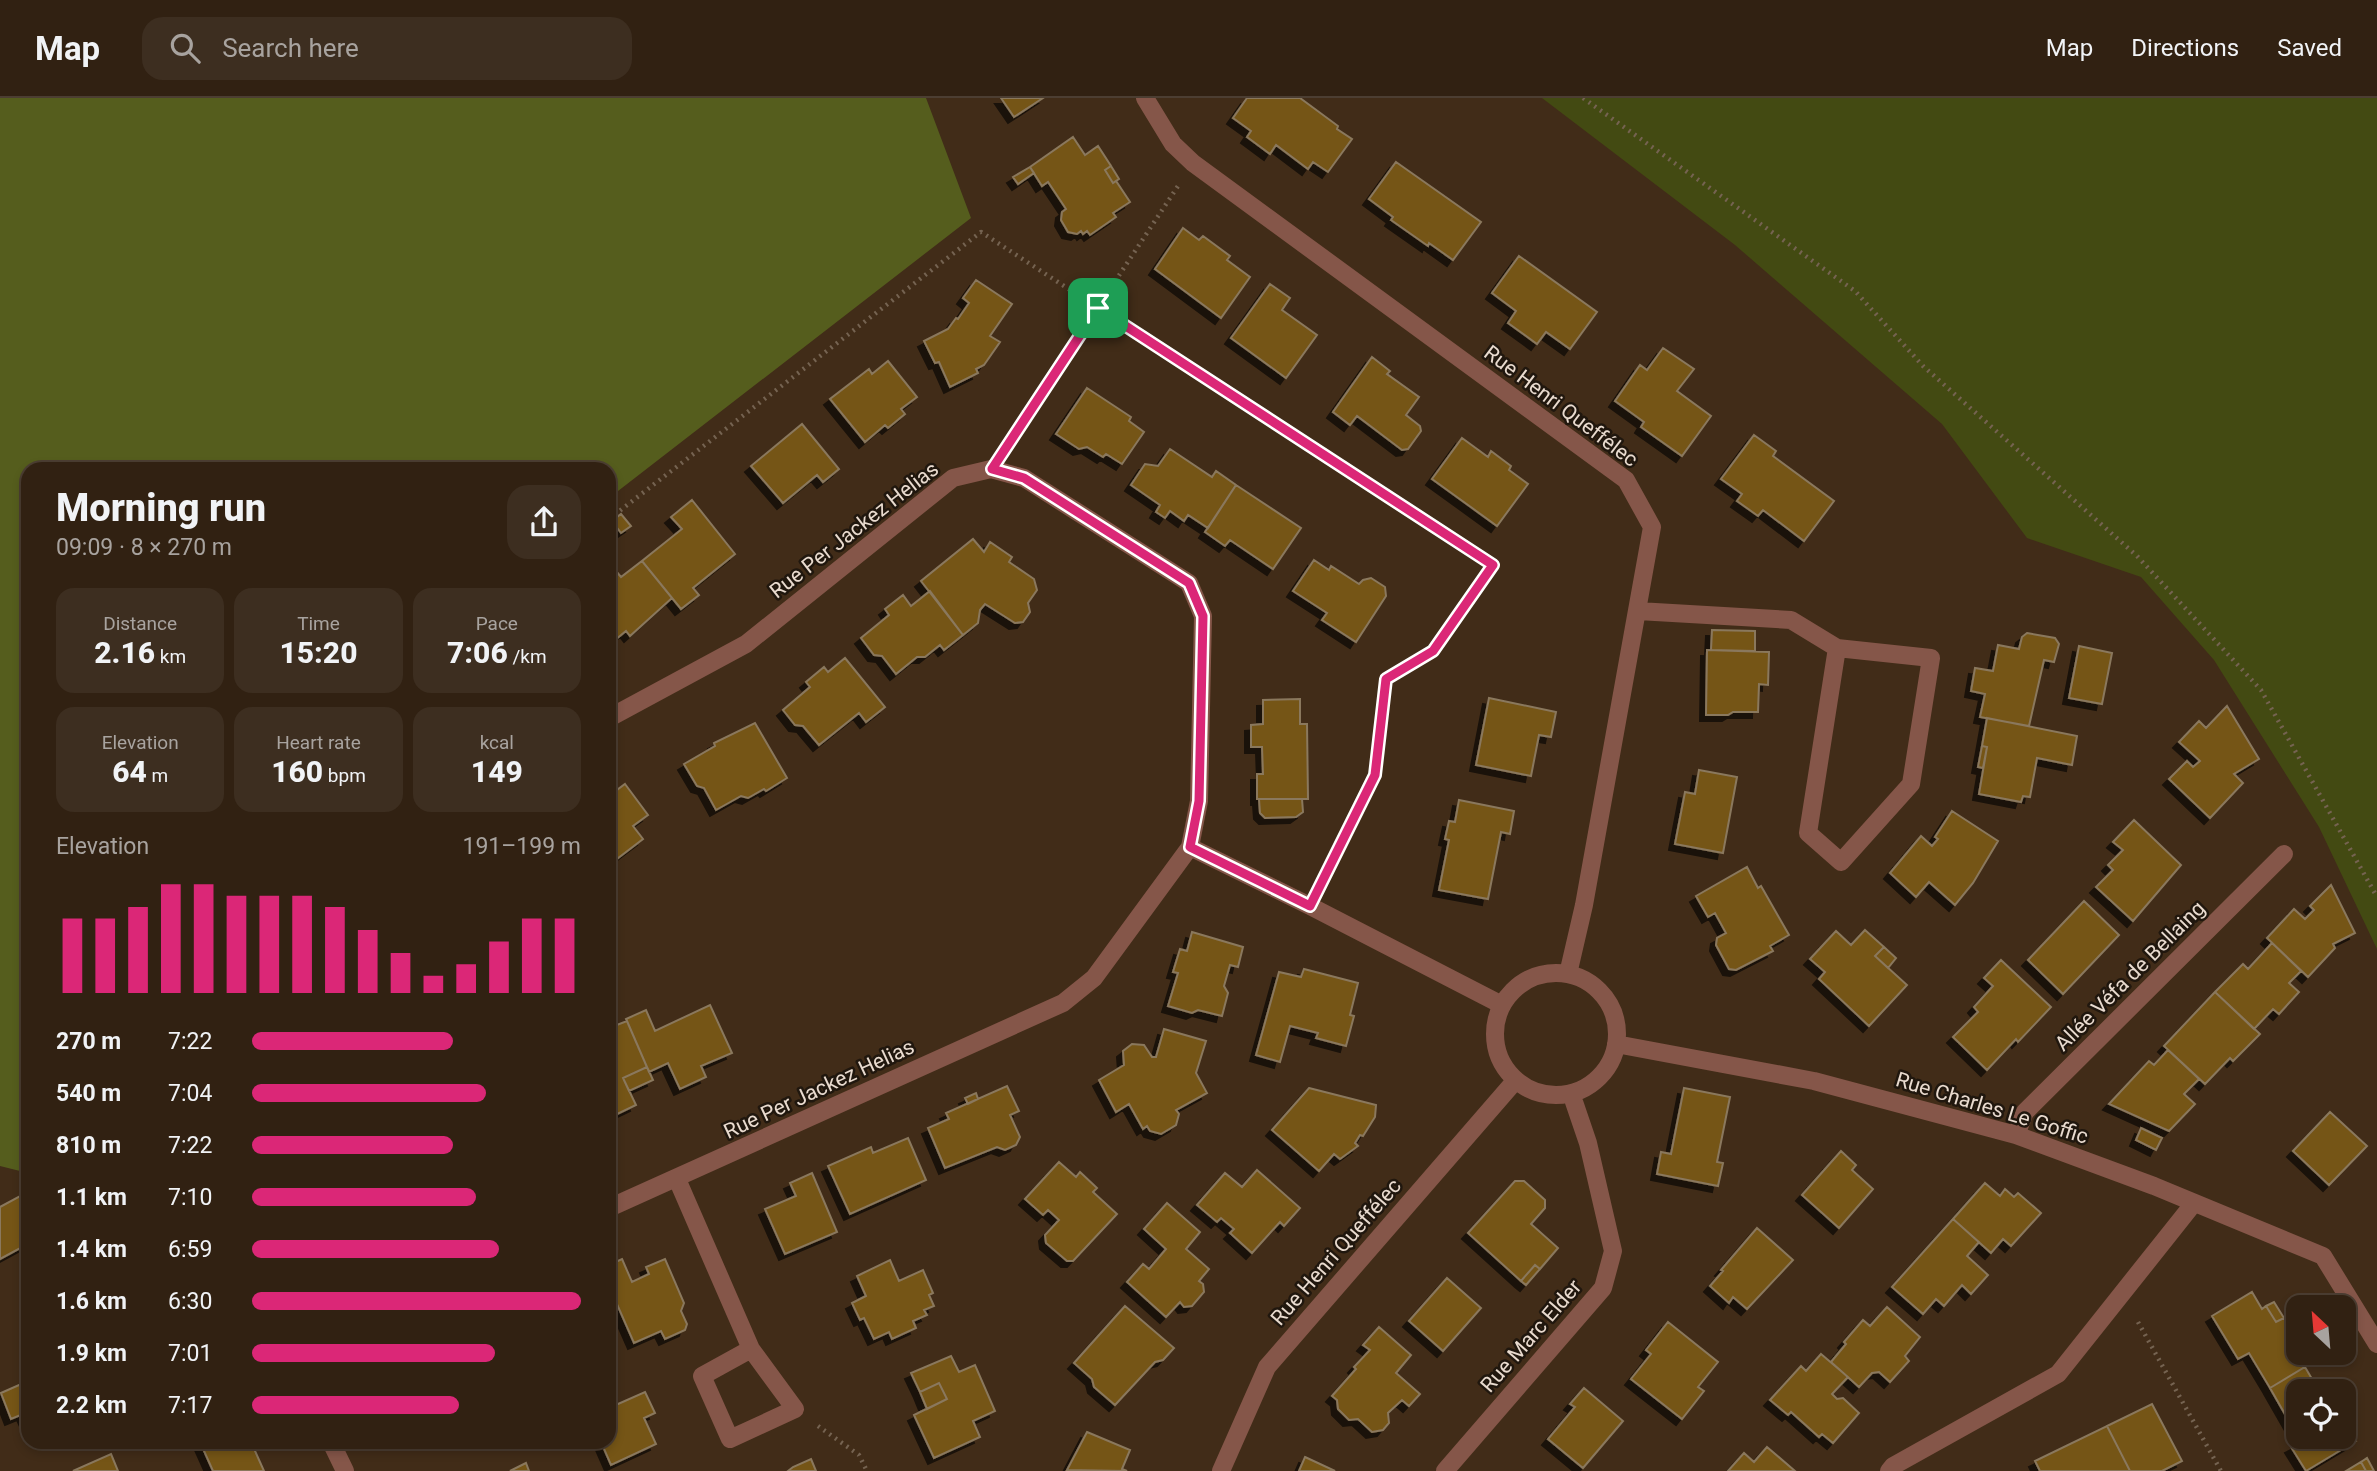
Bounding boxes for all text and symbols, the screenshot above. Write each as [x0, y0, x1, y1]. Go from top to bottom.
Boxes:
search box [142, 17, 632, 80]
text: Map [35, 29, 100, 68]
icon: search [166, 29, 204, 67]
text: Search here [222, 33, 359, 63]
text: Map [2046, 34, 2093, 62]
text: Directions [2131, 34, 2239, 62]
text: Saved [2277, 34, 2342, 62]
pin [1068, 278, 1128, 338]
icon: arrive [1079, 289, 1117, 327]
street label: Rue Henri Queffélec [1480, 340, 1642, 472]
street label: Rue Per Jackez Helias [765, 457, 943, 603]
button: share [507, 485, 581, 559]
text: Morning run [56, 486, 266, 530]
text: 09:09 · 8 × 270 m [56, 534, 232, 561]
text: Distance [103, 612, 177, 635]
text: Time [297, 612, 340, 635]
text: Pace [476, 612, 518, 635]
text: 2.16 [94, 635, 155, 670]
text: 15:20 [280, 635, 357, 670]
text: 7:06 [447, 635, 508, 670]
text: km [155, 645, 186, 668]
text: /km [508, 645, 547, 668]
text: Elevation [102, 731, 179, 754]
text: Heart rate [276, 731, 361, 754]
text: kcal [480, 731, 514, 754]
text: 64 [112, 754, 147, 789]
text: 160 [271, 754, 323, 789]
text: 149 [471, 754, 523, 789]
text: m [147, 764, 168, 787]
text: bpm [323, 764, 366, 787]
text: Elevation [56, 833, 149, 860]
text: 191–199 m [462, 833, 581, 860]
street label: Allée Véfa de Bellaing [2050, 896, 2210, 1056]
text: 270 m [56, 1028, 121, 1055]
text: 7:22 [168, 1028, 212, 1055]
street label: Rue Per Jackez Helias [720, 1034, 918, 1144]
street label: Rue Charles Le Goffic [1893, 1067, 2091, 1149]
text: 540 m [56, 1080, 121, 1107]
text: 7:04 [168, 1080, 212, 1107]
text: 810 m [56, 1132, 121, 1159]
text: 7:22 [168, 1132, 212, 1159]
street label: Rue Henri Queffélec [1266, 1174, 1406, 1330]
text: 1.1 km [56, 1184, 127, 1211]
text: 7:10 [168, 1184, 212, 1211]
text: 1.4 km [56, 1236, 127, 1263]
text: 6:59 [168, 1236, 212, 1263]
street label: Rue Marc Elder [1476, 1275, 1586, 1397]
text: 1.6 km [56, 1288, 127, 1315]
text: 6:30 [168, 1288, 212, 1315]
north arrow [2286, 1295, 2356, 1365]
map controls [2286, 1295, 2356, 1449]
text: 1.9 km [56, 1340, 127, 1367]
text: 7:01 [168, 1340, 212, 1367]
button: locate [2286, 1379, 2356, 1449]
text: 2.2 km [56, 1392, 127, 1419]
text: 7:17 [168, 1392, 212, 1419]

